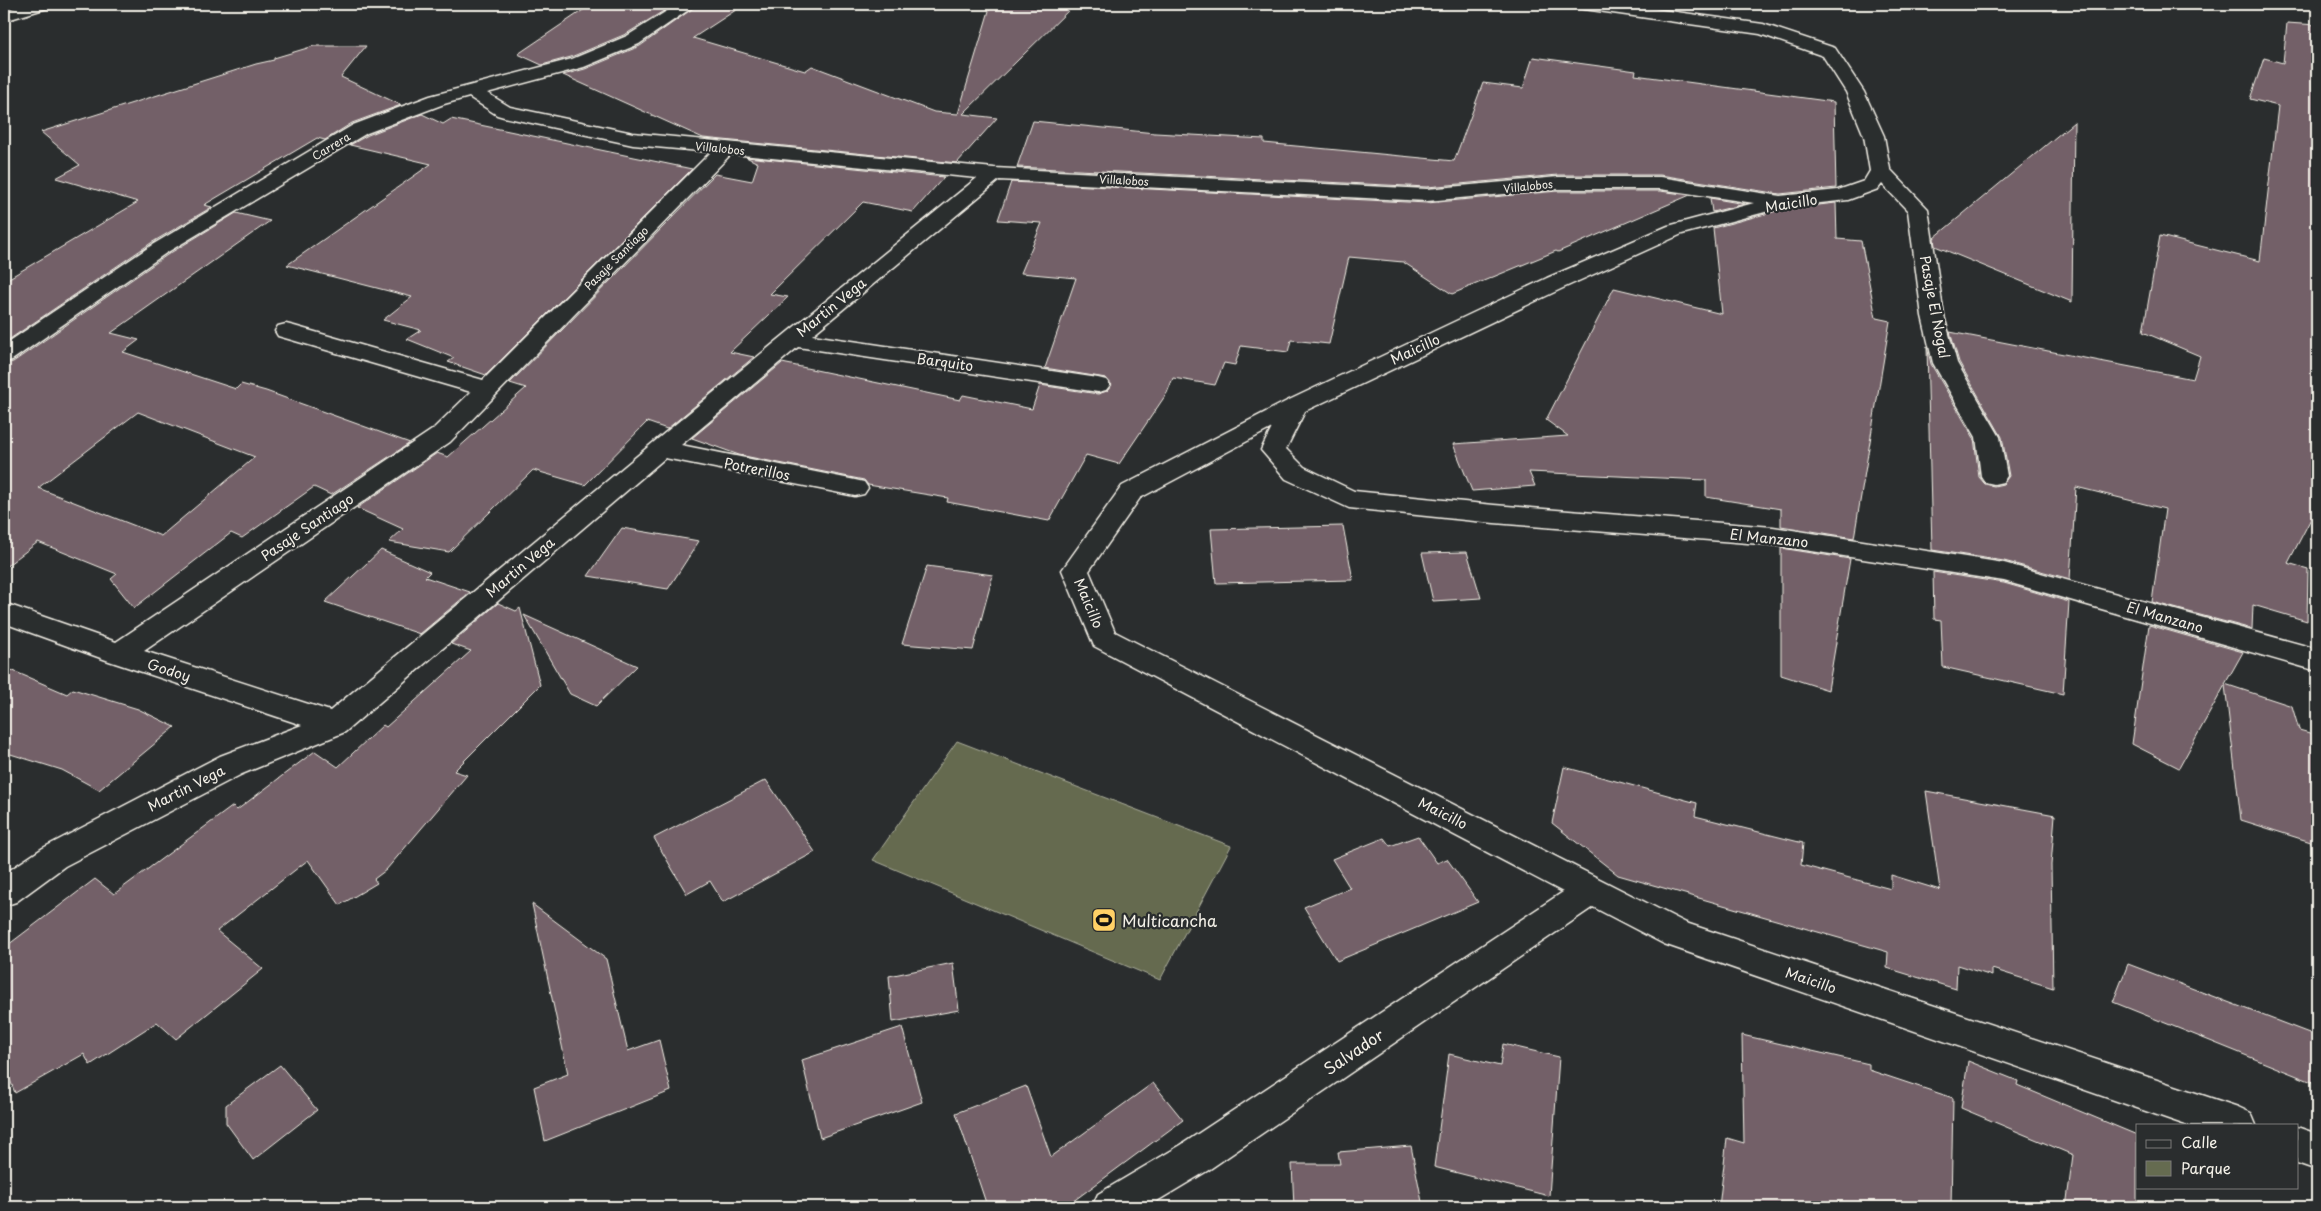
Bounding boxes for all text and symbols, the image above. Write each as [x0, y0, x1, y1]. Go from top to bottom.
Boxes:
street label: Carrera [309, 128, 354, 164]
street label: Villalobos [694, 137, 746, 159]
street label: Villalobos [1099, 170, 1149, 190]
street label: Villalobos [1502, 175, 1554, 197]
street label: Maicillo [1763, 188, 1819, 217]
street label: Pasaje Santiago [580, 222, 652, 294]
street label: Pasaje El Nogal [1915, 254, 1955, 360]
street label: Martin Vega [792, 272, 871, 342]
street label: Maicillo [1387, 328, 1443, 370]
street label: Barquito [915, 348, 975, 376]
street label: Potrerillos [722, 452, 792, 486]
street label: Pasaje Santiago [256, 488, 358, 566]
street label: El Manzano [1729, 523, 1810, 553]
street label: Martin Vega [481, 532, 559, 602]
street label: Maicillo [1069, 575, 1109, 631]
street label: El Manzano [2124, 596, 2206, 638]
street label: Godoy [145, 653, 193, 687]
street label: Martin Vega [144, 759, 229, 816]
street label: Maicillo [1415, 792, 1471, 834]
sports icon: Multicancha [1091, 907, 1117, 933]
place label: Multicancha [1122, 908, 1217, 932]
street label: Maicillo [1783, 962, 1839, 999]
street label: Salvador [1318, 1022, 1388, 1080]
legend [2136, 1124, 2298, 1188]
text: Calle [2181, 1130, 2218, 1153]
text: Parque [2181, 1156, 2231, 1179]

